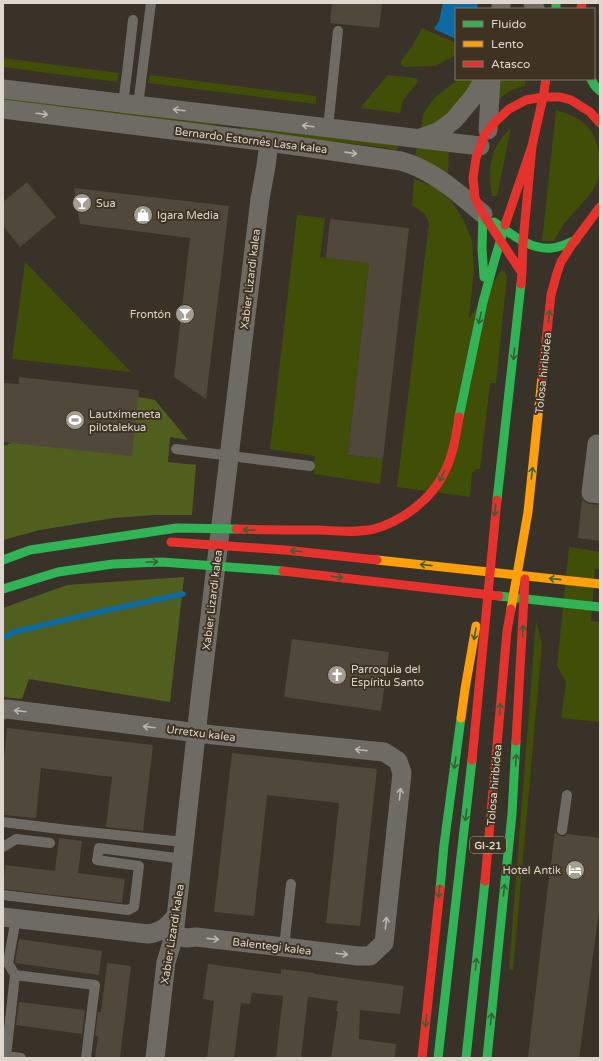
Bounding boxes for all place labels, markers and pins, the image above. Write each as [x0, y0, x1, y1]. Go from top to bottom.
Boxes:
bar icon: Sua [71, 192, 93, 214]
place label: Sua [96, 197, 116, 210]
shop icon: Igara Media [132, 204, 154, 226]
place label: Igara Media [157, 209, 219, 222]
bar icon: Frontón [174, 303, 196, 325]
place label: Frontón [130, 308, 171, 321]
place label: Lautximeneta pilotalekua [89, 408, 161, 434]
sports icon: Lautximeneta pilotalekua [64, 409, 86, 431]
place label: Parroquia del Espíritu Santo [351, 663, 424, 689]
church icon: Parroquia del Espíritu Santo [326, 664, 348, 686]
hotel icon: Hotel Antik [564, 859, 586, 881]
place label: Hotel Antik [503, 864, 561, 877]

